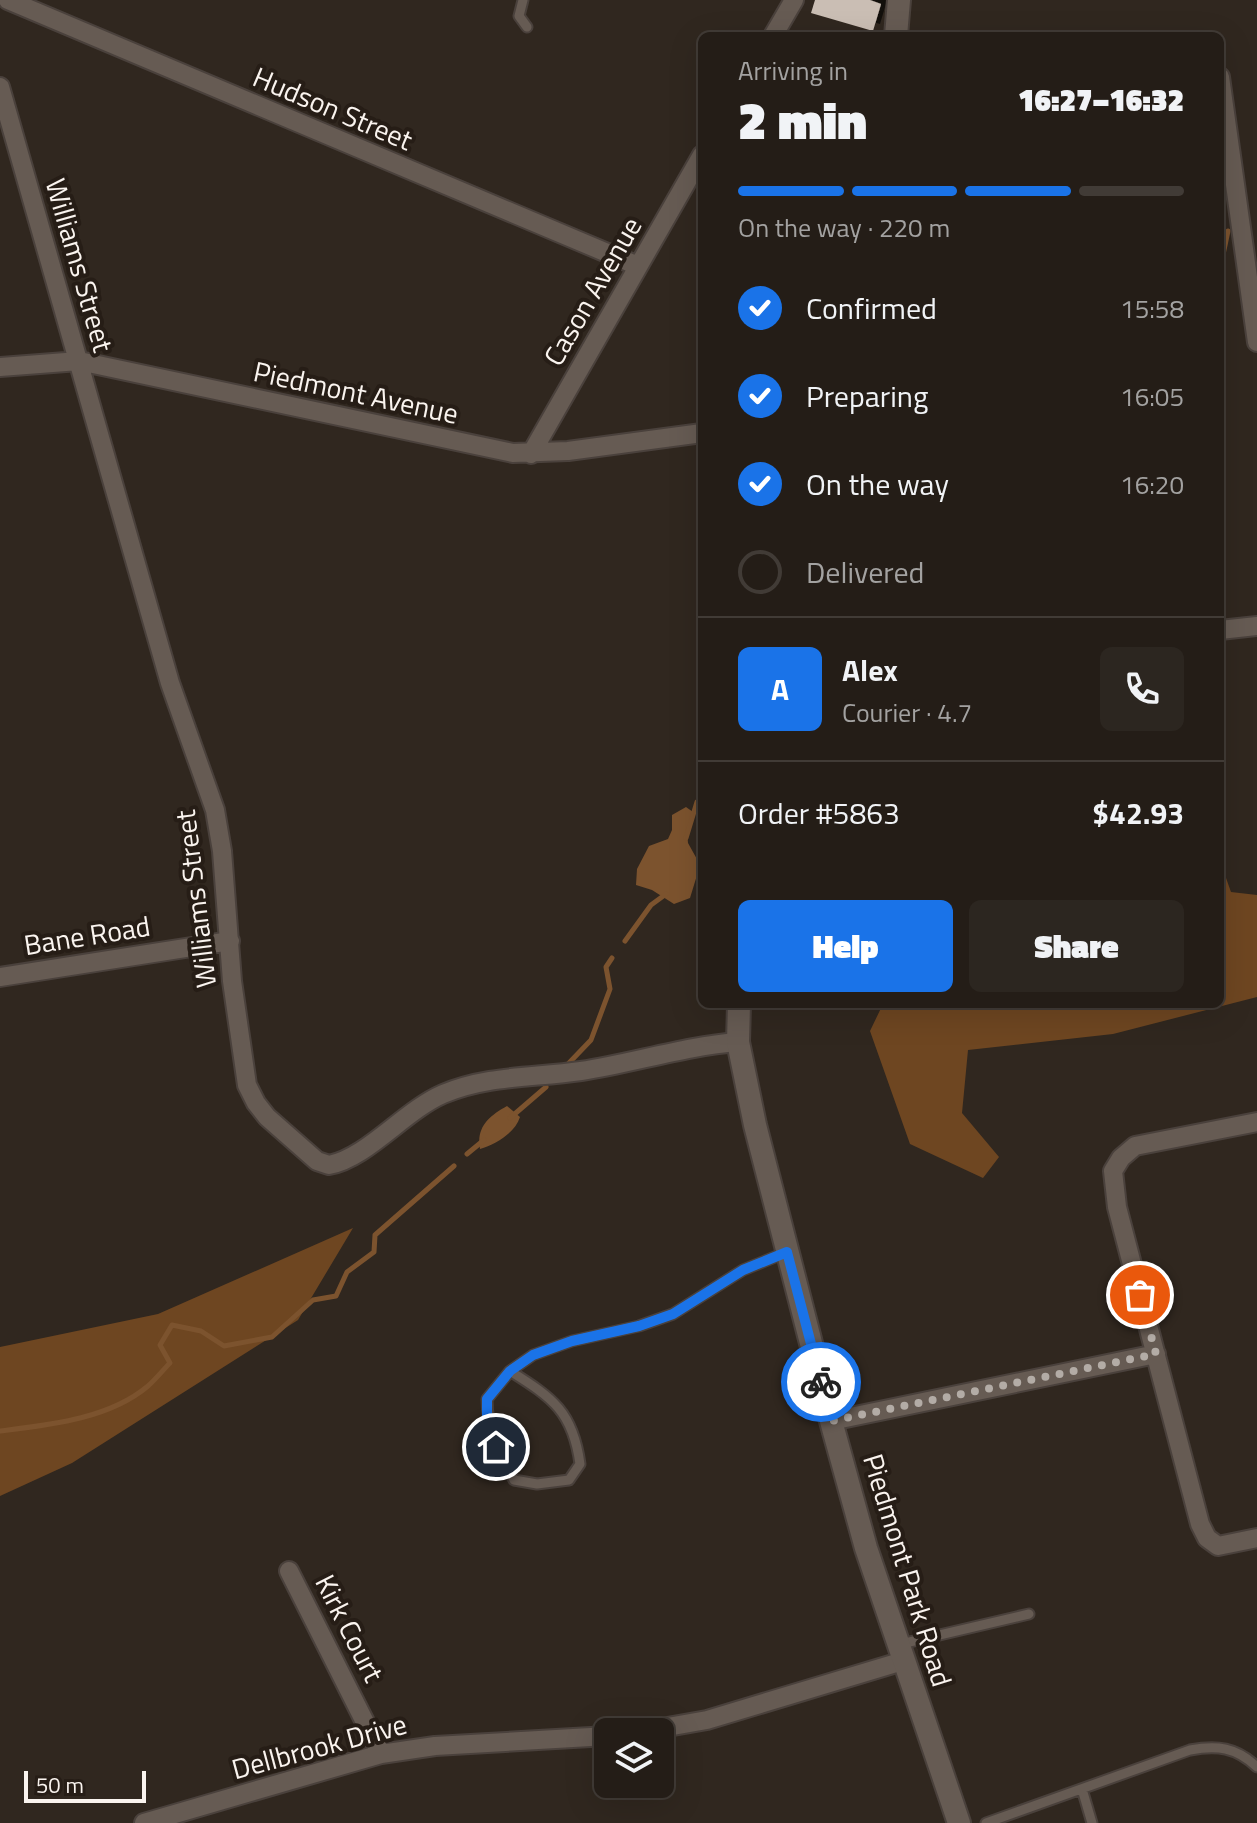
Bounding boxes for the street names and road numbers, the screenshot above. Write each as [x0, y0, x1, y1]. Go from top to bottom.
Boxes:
street label: Hudson Street [246, 55, 420, 161]
street label: Williams Street [35, 173, 125, 357]
street label: Cason Avenue [532, 208, 652, 374]
street label: Piedmont Avenue [250, 349, 462, 435]
street label: Williams Street [163, 807, 227, 990]
street label: Bane Road [21, 904, 153, 966]
street label: Piedmont Park Road [852, 1448, 964, 1692]
street label: Kirk Court [305, 1567, 395, 1689]
street label: Dellbrook Drive [227, 1702, 411, 1790]

